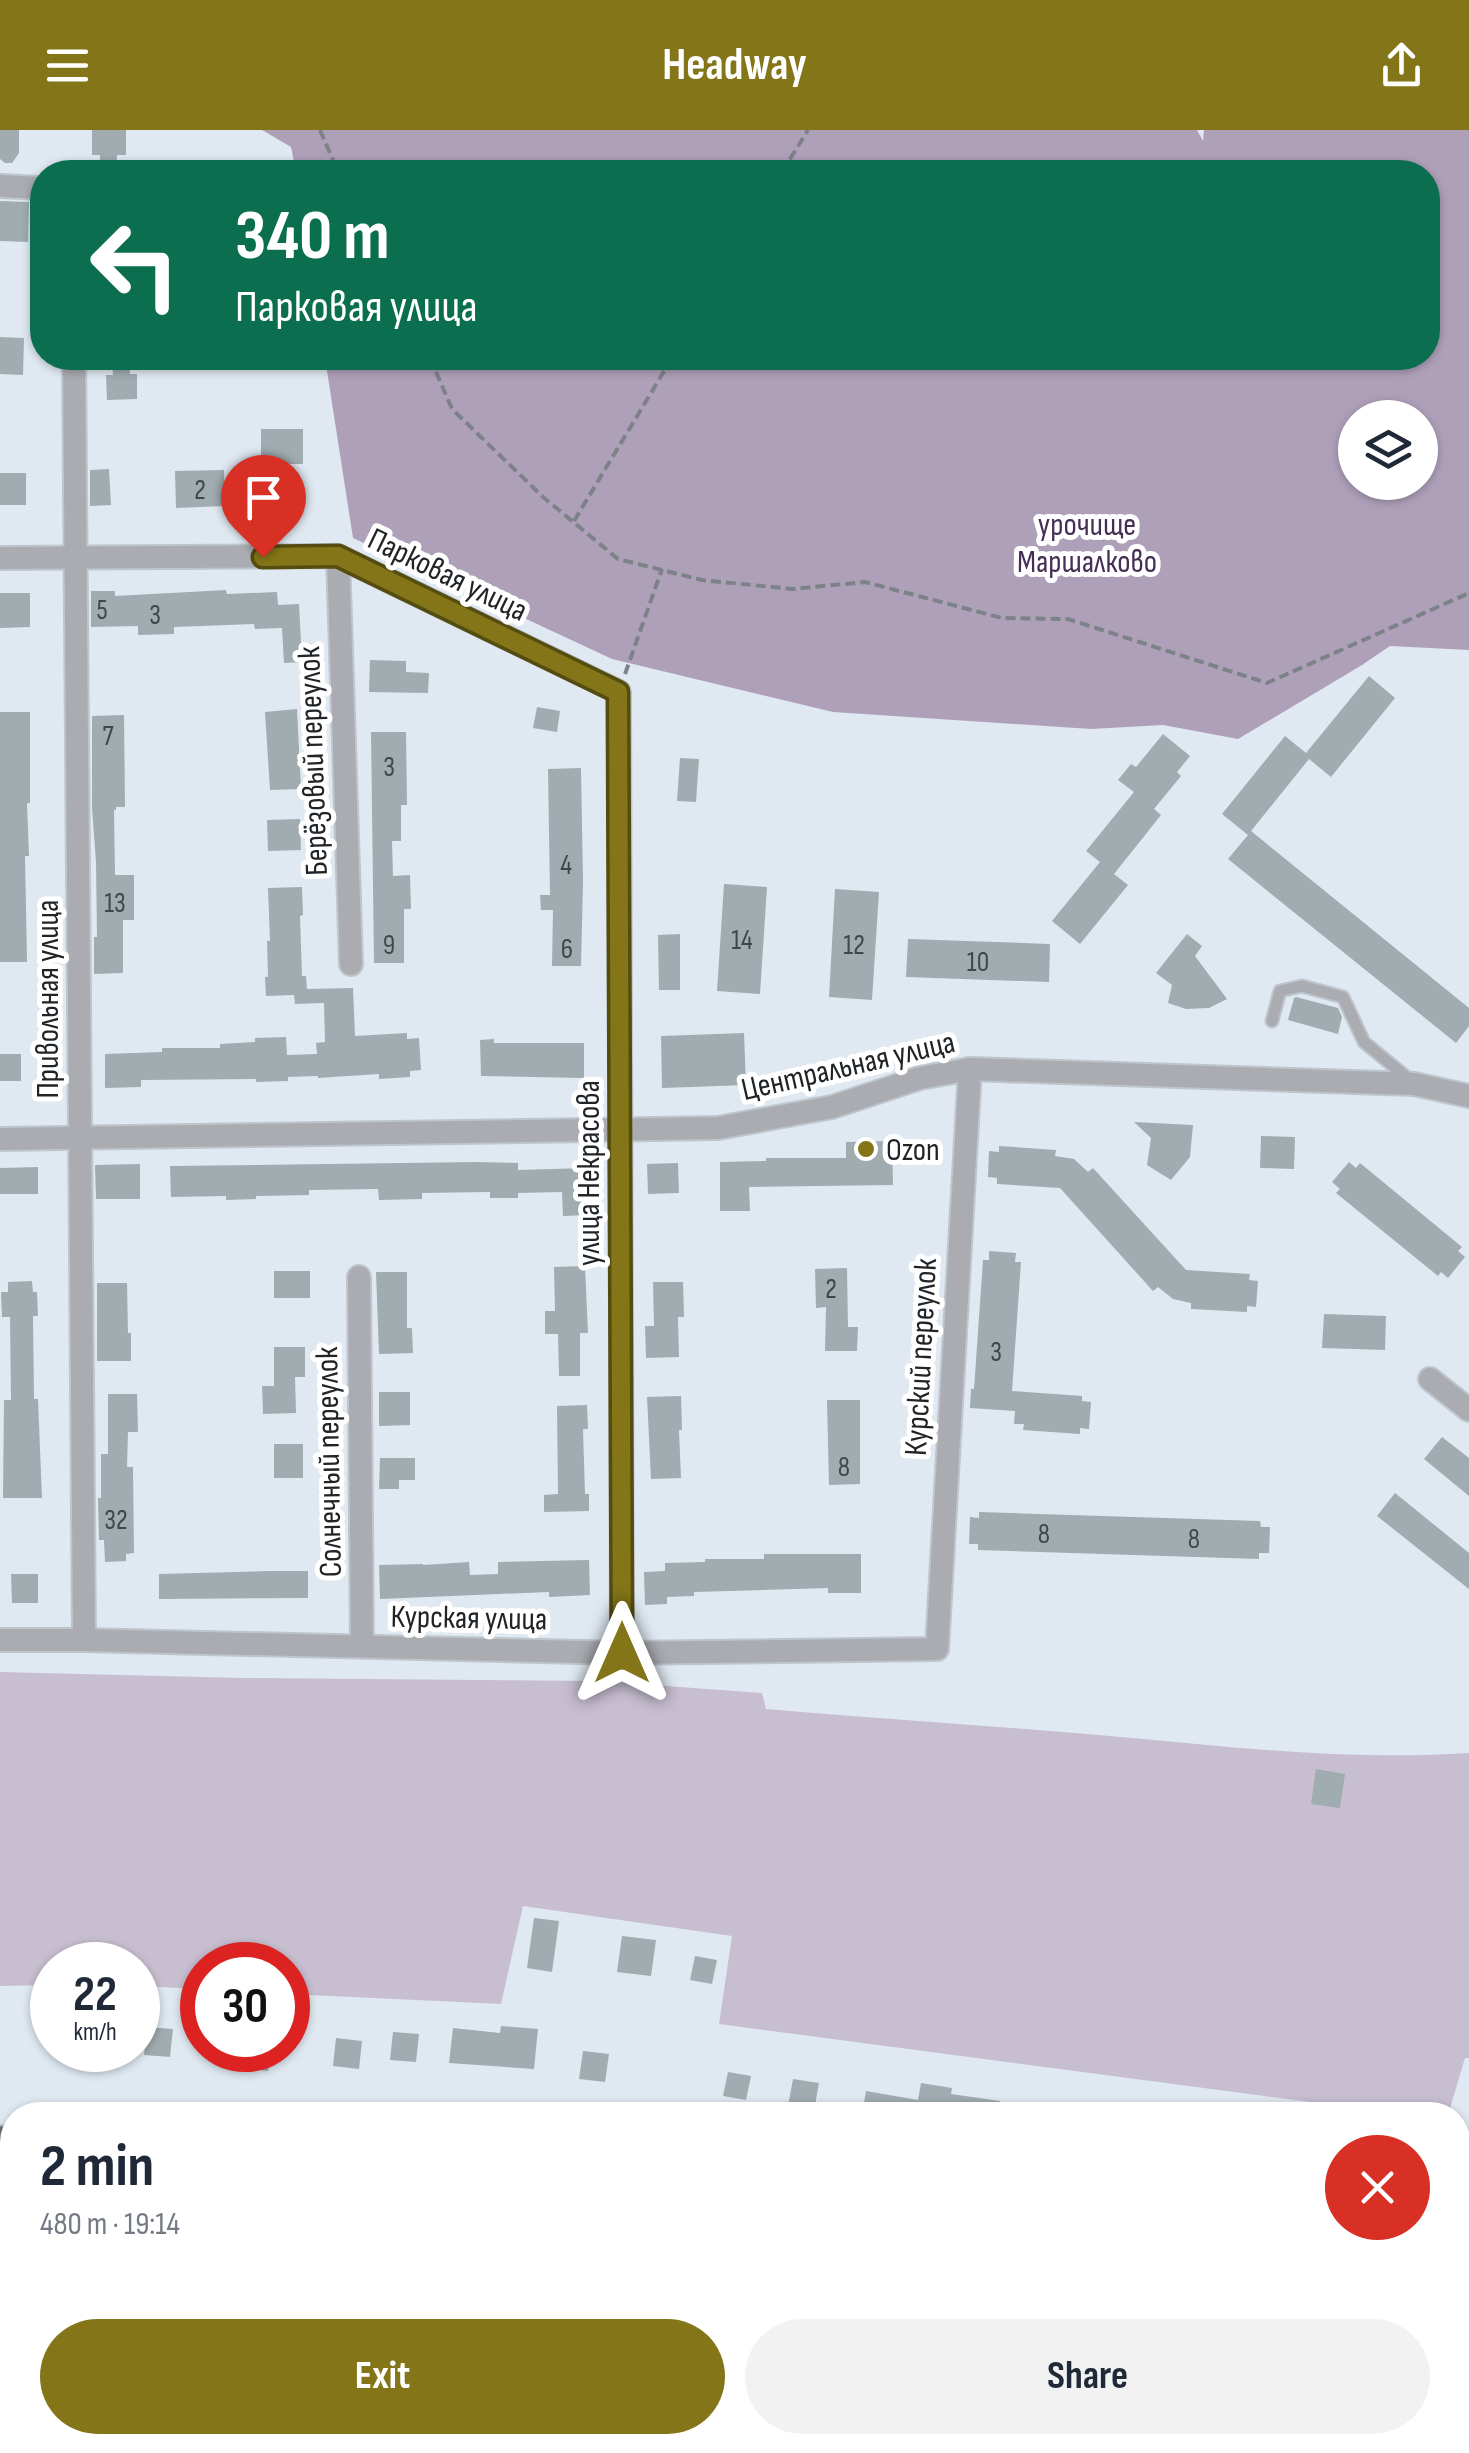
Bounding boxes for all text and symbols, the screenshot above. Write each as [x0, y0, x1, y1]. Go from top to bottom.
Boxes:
icon: menu [40, 38, 95, 93]
text: Headway [662, 38, 807, 93]
icon: share [1374, 38, 1429, 93]
text: 340 m [235, 195, 390, 279]
icon: left [70, 200, 200, 330]
text: Парковая улица [235, 280, 478, 335]
map controls [1338, 400, 1438, 500]
button: layers [1338, 400, 1438, 500]
pin [221, 455, 306, 558]
icon: arrive [236, 470, 291, 525]
house number: 2 [194, 474, 206, 507]
park label: урочище Маршалково [1017, 506, 1157, 582]
street label: Парковая улица [361, 520, 533, 631]
house number: 5 [96, 594, 108, 627]
house number: 3 [149, 599, 161, 632]
street label: Берёзовый переулок [290, 645, 337, 876]
house number: 7 [102, 720, 114, 753]
house number: 3 [383, 751, 395, 784]
house number: 4 [560, 849, 572, 882]
house number: 13 [104, 887, 126, 920]
street label: Привольная улица [29, 900, 68, 1098]
house number: 14 [731, 924, 753, 957]
house number: 9 [383, 929, 395, 962]
house number: 12 [843, 929, 865, 962]
house number: 6 [561, 933, 573, 966]
house number: 10 [967, 946, 989, 979]
street label: Центральная улица [738, 1023, 959, 1110]
street label: улица Некрасова [570, 1080, 609, 1266]
place label: Ozon [886, 1131, 940, 1170]
marker: Ozon [855, 1138, 877, 1160]
street label: Курский переулок [897, 1256, 946, 1457]
house number: 2 [825, 1273, 837, 1306]
house number: 3 [990, 1336, 1002, 1369]
street label: Солнечный переулок [308, 1346, 351, 1578]
house number: 8 [838, 1451, 850, 1484]
house number: 32 [104, 1504, 128, 1537]
house number: 8 [1038, 1518, 1050, 1551]
house number: 8 [1188, 1523, 1200, 1556]
street label: Курская улица [390, 1598, 548, 1639]
position arrow [570, 1601, 674, 1705]
speed limit sign: 30 [180, 1942, 310, 2072]
text: 22 [73, 1965, 117, 2025]
text: km/h [73, 2017, 117, 2048]
text: 2 min [40, 2131, 154, 2203]
button: close [1325, 2135, 1430, 2240]
text: 480 m · 19:14 [40, 2205, 180, 2244]
button: Exit [40, 2319, 725, 2434]
button: Share [745, 2319, 1430, 2434]

